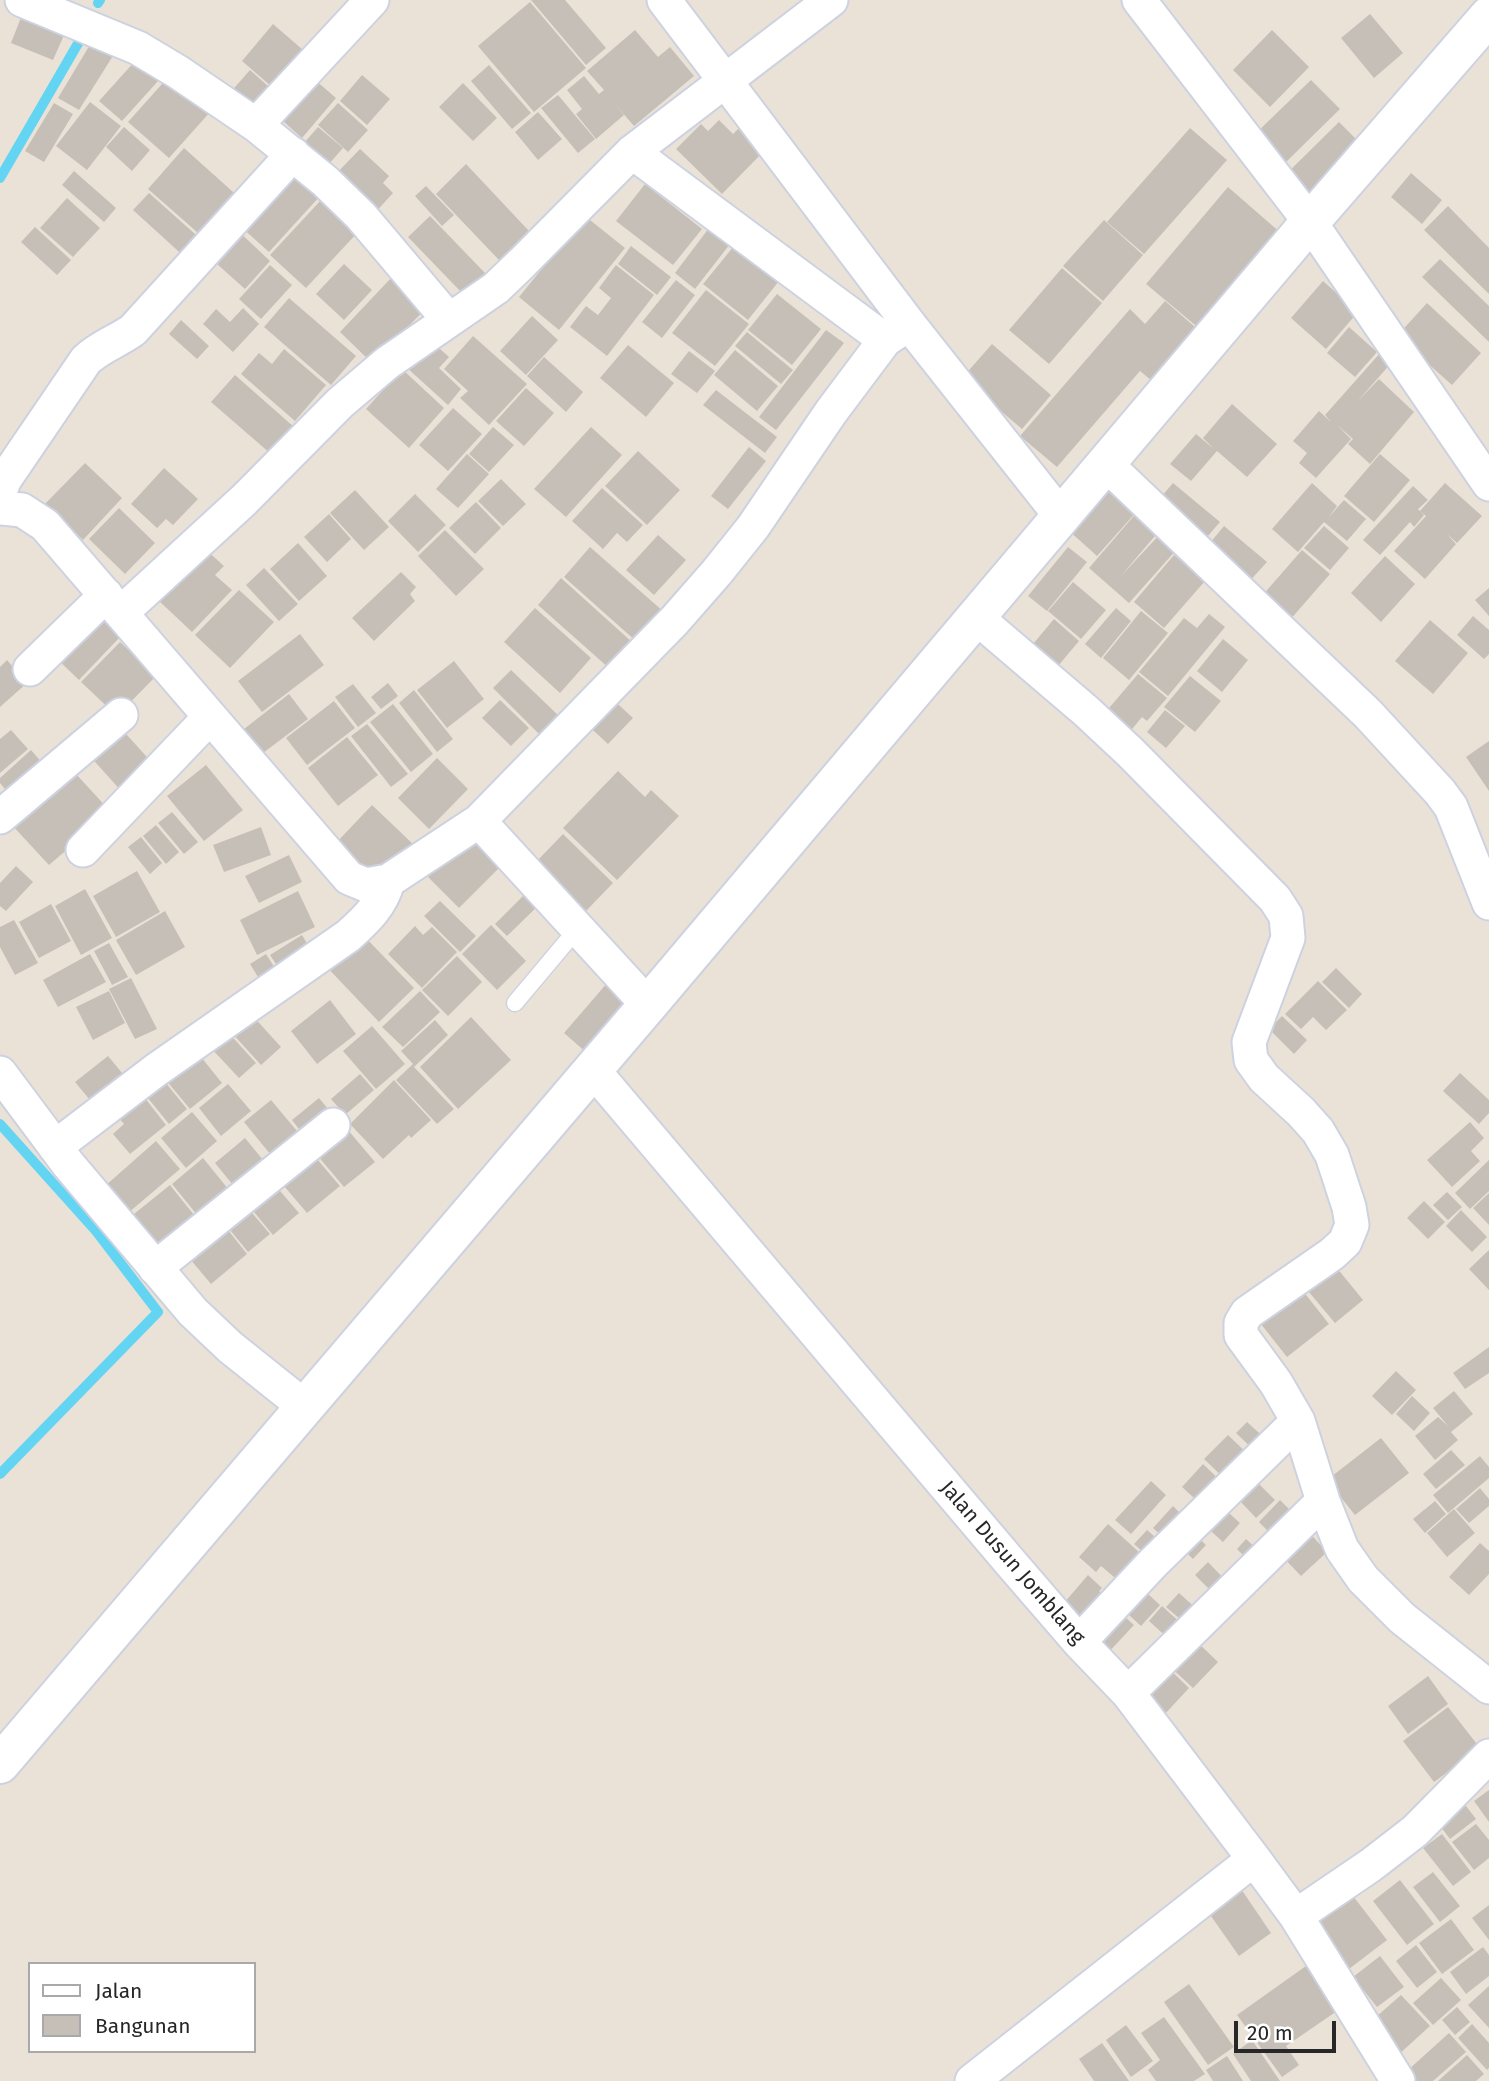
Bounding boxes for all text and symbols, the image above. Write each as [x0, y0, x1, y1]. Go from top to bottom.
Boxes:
street label: Jalan Dusun Jomblang [934, 1476, 1090, 1650]
legend [28, 1962, 256, 2053]
text: Jalan [95, 1978, 142, 2004]
scale bar [1237, 2008, 1338, 2052]
text: Bangunan [95, 2013, 190, 2039]
text: 20 m [1247, 2020, 1293, 2046]

